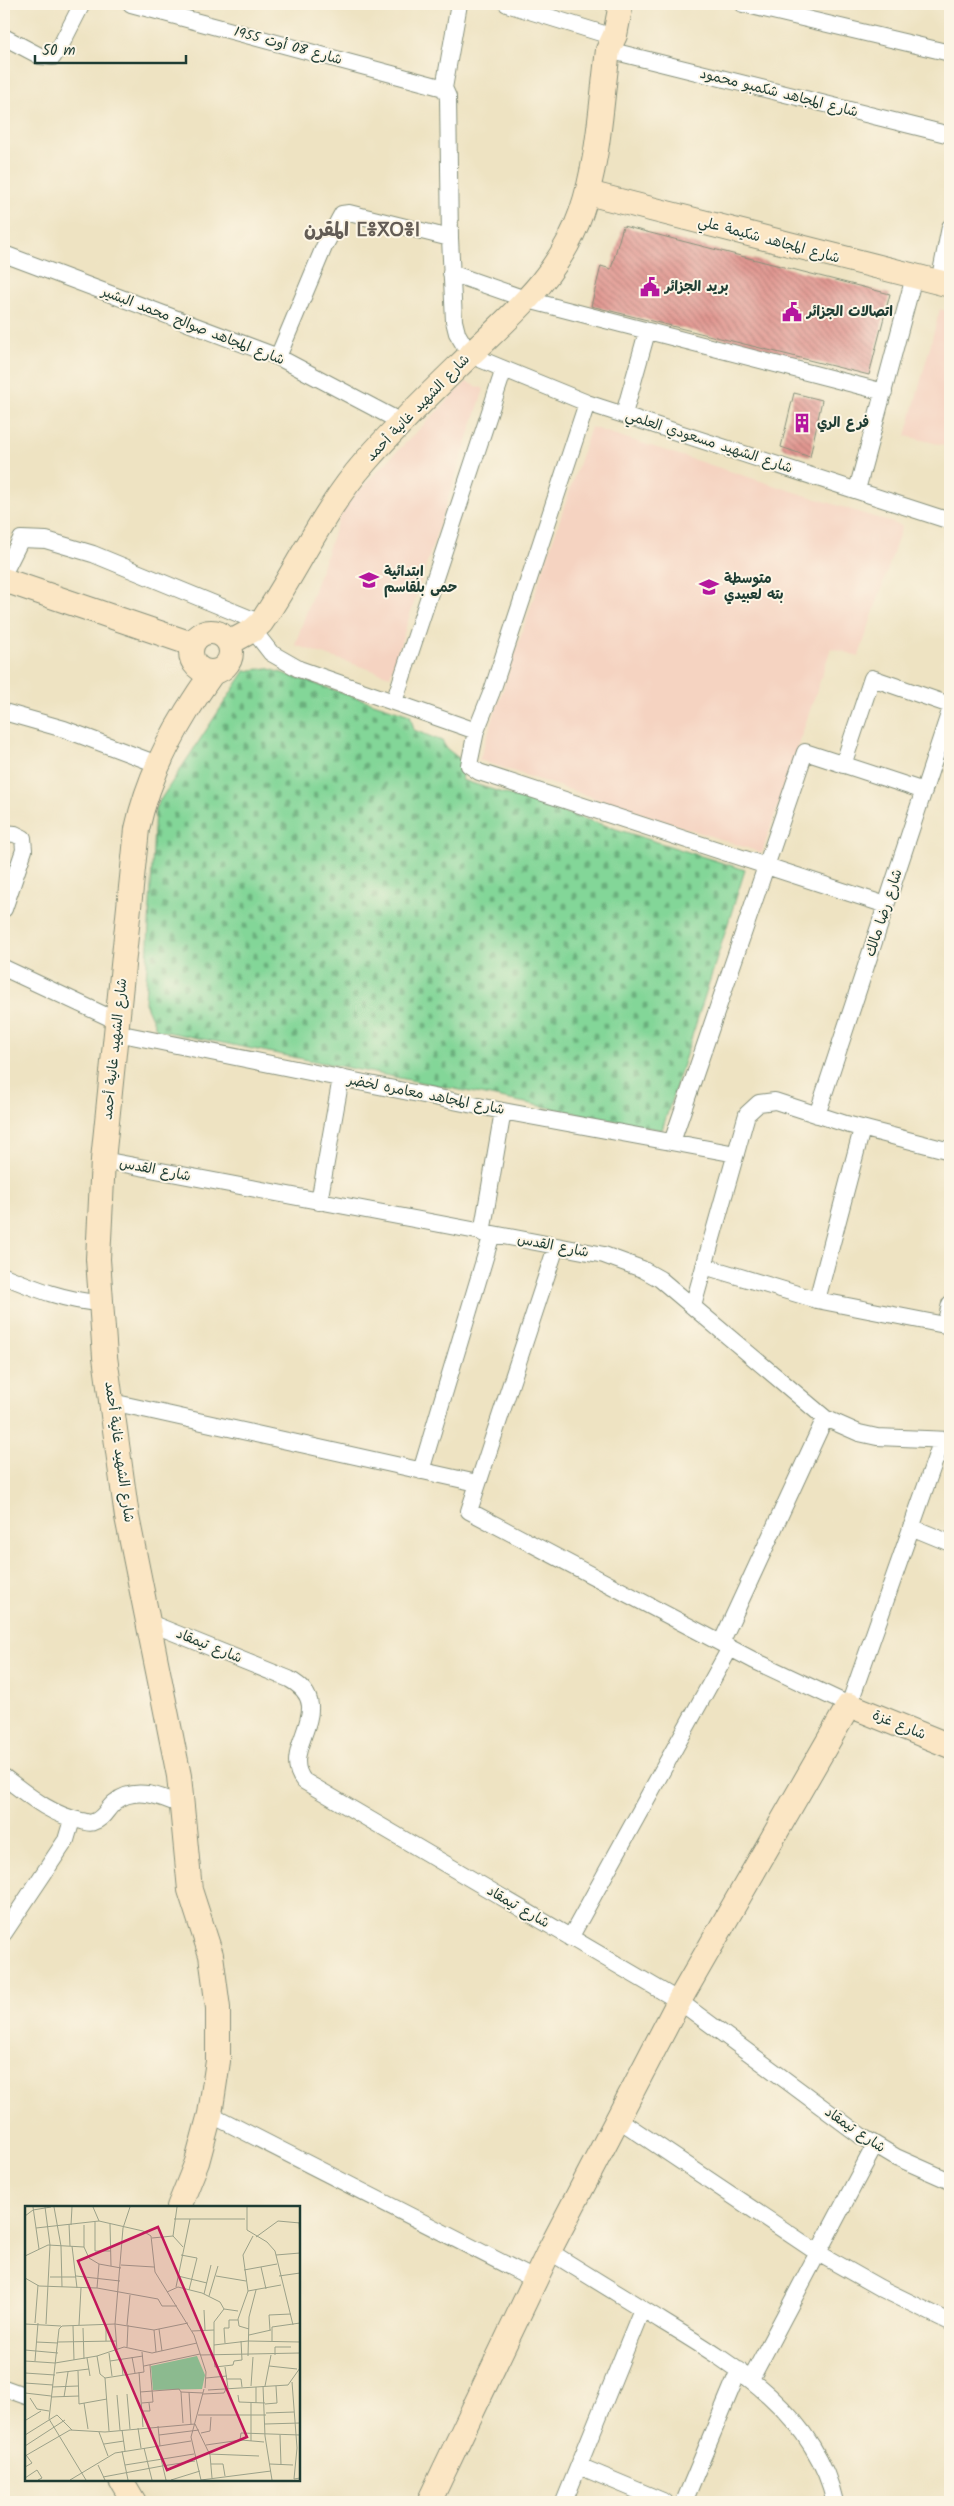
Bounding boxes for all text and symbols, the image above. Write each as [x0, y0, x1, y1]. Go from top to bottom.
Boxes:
street label: شارع 08 أوت 1955 [232, 21, 344, 71]
scale bar [35, 32, 186, 64]
text: 50 m [42, 39, 76, 63]
street label: شارع المجاهد شكمبو محمود [698, 63, 860, 123]
street label: شارع المجاهد شكيمة علي [695, 210, 842, 270]
district label: المقرن ⵎⴻⴳⵔⴻⵏ [304, 216, 420, 246]
public building icon: بريد الجزائر [639, 276, 661, 298]
place label: بريد الجزائر [663, 276, 729, 298]
street label: شارع المجاهد صوالح محمد البشير [97, 281, 288, 371]
public building icon: اتصالات الجزائر [781, 301, 803, 323]
place label: اتصالات الجزائر [805, 301, 893, 323]
street label: شارع الشهيد غانية أحمد [361, 349, 475, 467]
street label: شارع الشهيد مسعودي العلمي [622, 405, 795, 480]
building icon: فرع الري [791, 412, 813, 434]
place label: فرع الري [817, 412, 869, 434]
place label: ابتدائية حمى بلقاسم [384, 561, 457, 599]
place label: متوسطة بته لعبيدي [724, 568, 784, 606]
school or university icon: ابتدائية حمى بلقاسم [358, 569, 380, 591]
school or university icon: متوسطة بته لعبيدي [698, 576, 720, 598]
street label: شارع رضا مالك [859, 866, 909, 960]
street label: شارع الشهيد غانية أحمد [97, 977, 133, 1121]
street label: شارع المجاهد معامره لخضر [345, 1069, 506, 1121]
street label: شارع القدس [117, 1152, 193, 1188]
street label: شارع القدس [515, 1228, 591, 1264]
street label: شارع الشهيد غانية أحمد [98, 1380, 140, 1524]
street label: شارع تيمقاد [173, 1623, 245, 1669]
street label: شارع غزة [869, 1704, 929, 1746]
street label: شارع تيمقاد [482, 1880, 554, 1934]
street label: شارع تيمقاد [820, 2101, 890, 2159]
inset map [25, 2206, 300, 2481]

